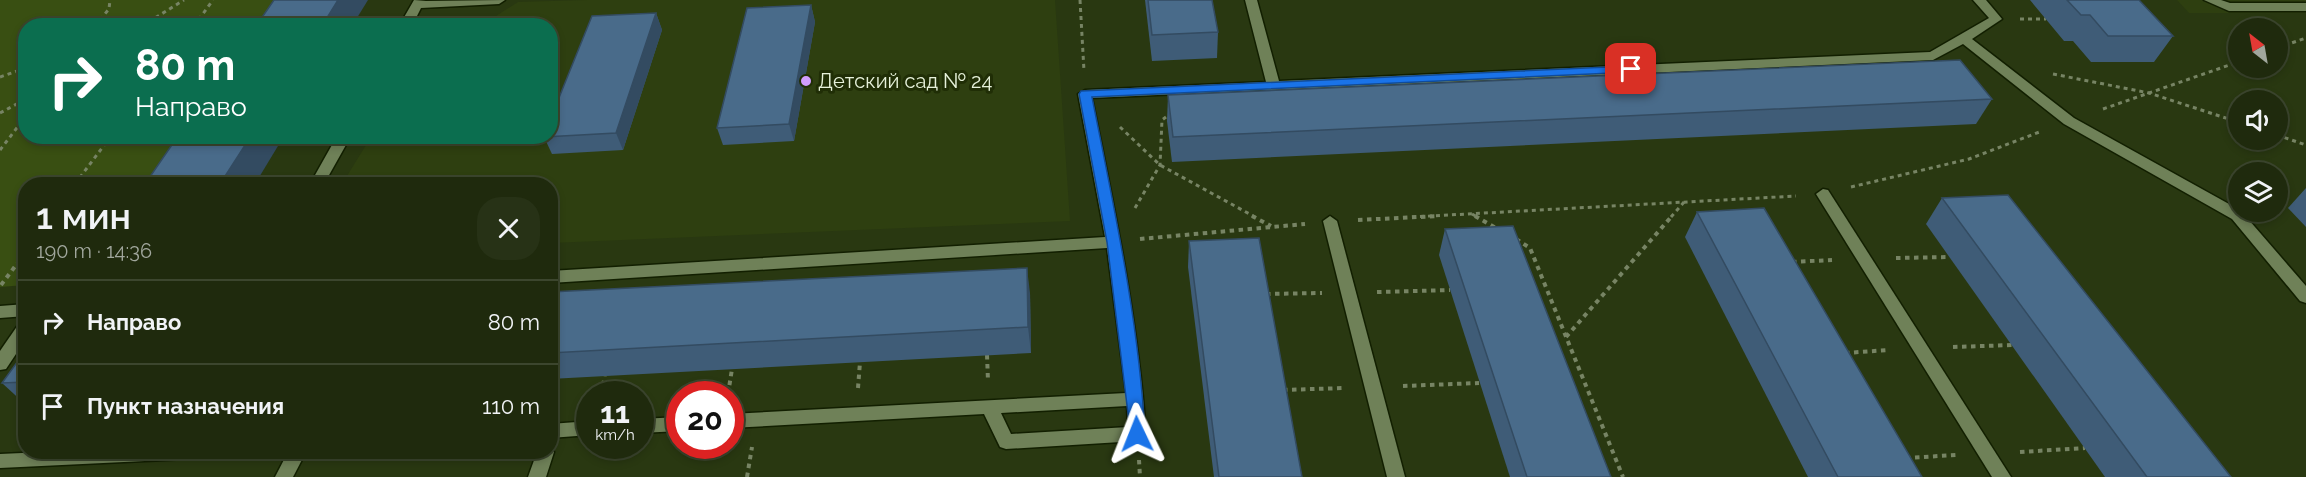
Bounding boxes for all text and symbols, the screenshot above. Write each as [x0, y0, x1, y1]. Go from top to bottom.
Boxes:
north arrow [2228, 18, 2288, 78]
map controls [2228, 18, 2288, 222]
text: 80 m [135, 41, 235, 90]
icon: right [36, 42, 114, 120]
pin [1605, 43, 1656, 94]
icon: arrive [1614, 52, 1647, 85]
place label: Детский сад № 24 [818, 69, 992, 93]
marker: Детский сад № 24 [799, 74, 813, 88]
button: sound [2228, 90, 2288, 150]
text: Направо [135, 91, 247, 122]
button: layers [2228, 162, 2288, 222]
text: 1 мин [36, 195, 131, 237]
button: close [477, 197, 540, 260]
text: 190 m · 14:36 [36, 239, 152, 263]
icon: right [36, 306, 69, 339]
text: Направо [87, 309, 181, 335]
text: 80 m [488, 309, 540, 335]
speed limit sign: 20 [666, 381, 744, 459]
icon: arrive [36, 390, 69, 423]
text: Пункт назначения [87, 393, 284, 419]
text: 110 m [482, 393, 540, 419]
text: 11 [600, 395, 630, 430]
position arrow [1105, 402, 1169, 466]
text: km/h [595, 426, 635, 444]

